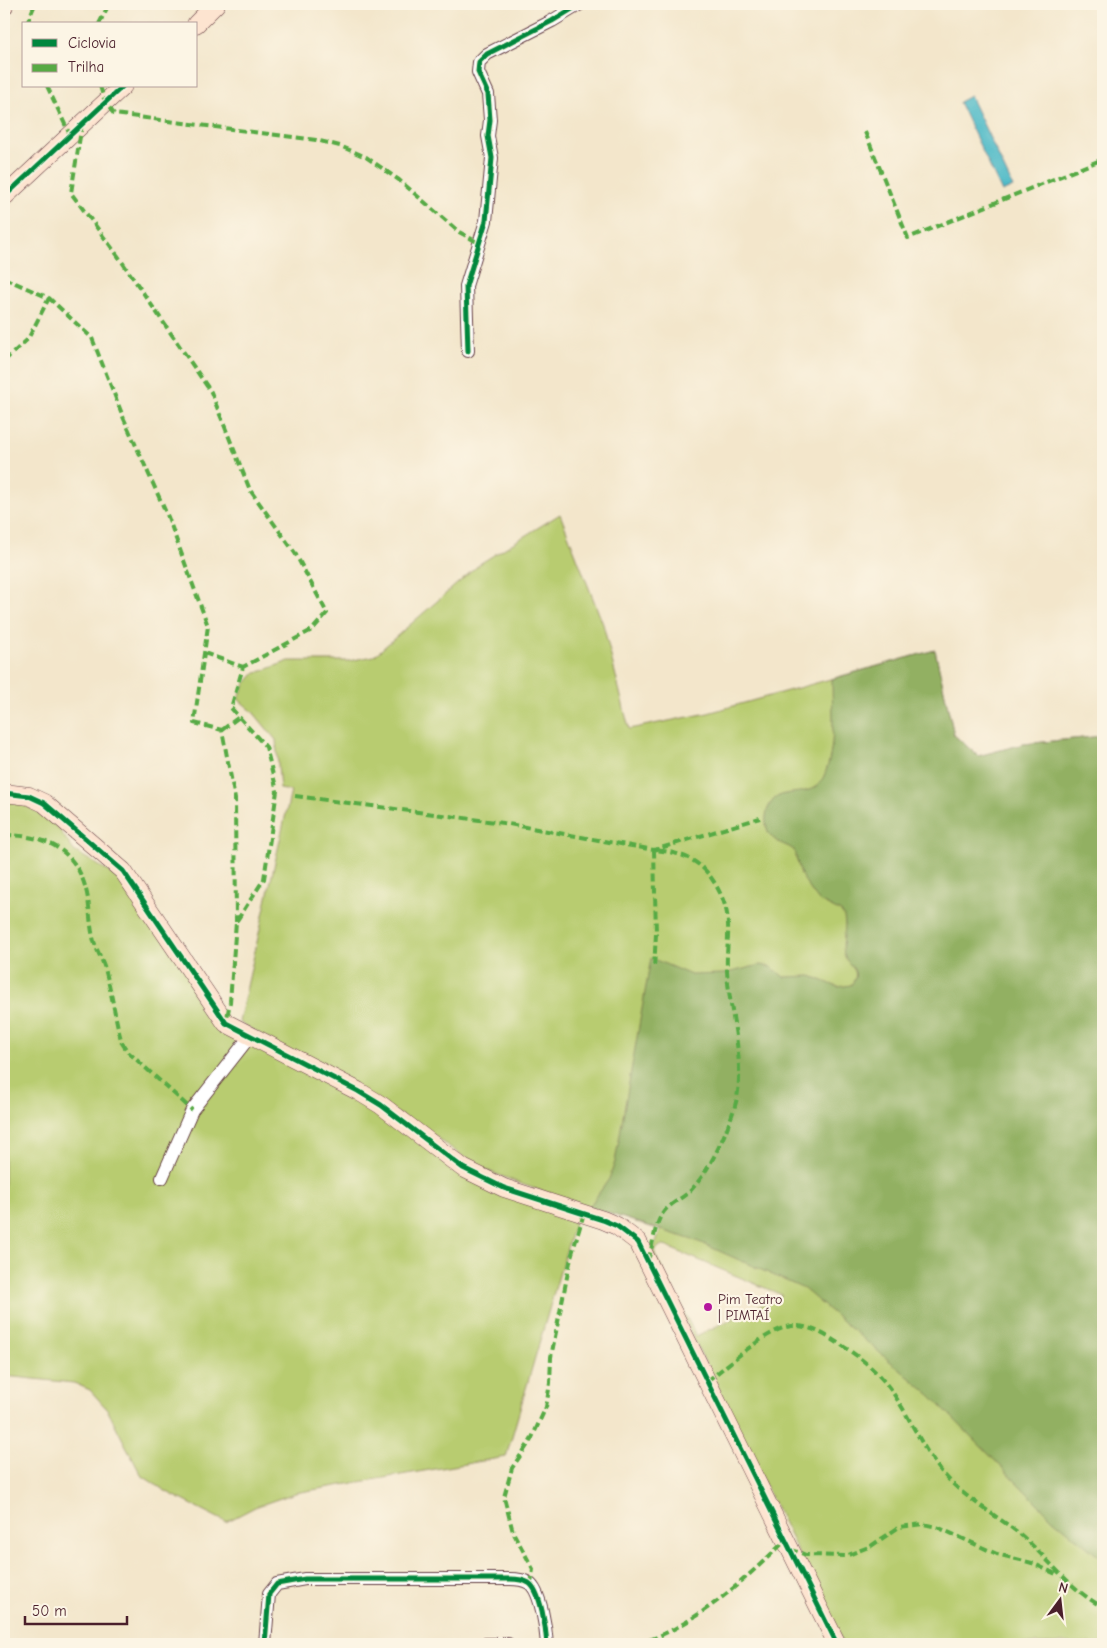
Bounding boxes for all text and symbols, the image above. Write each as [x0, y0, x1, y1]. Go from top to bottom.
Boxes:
legend [22, 22, 198, 88]
text: Ciclovia [68, 34, 116, 52]
text: Trilha [68, 58, 104, 76]
place label: Pim Teatro | PIMTAÍ [718, 1291, 782, 1324]
marker: Pim Teatro | PIMTAÍ [702, 1301, 714, 1313]
north arrow [1034, 1576, 1084, 1626]
text: N [1057, 1579, 1070, 1597]
scale bar [25, 1593, 128, 1625]
text: 50 m [32, 1602, 67, 1620]

